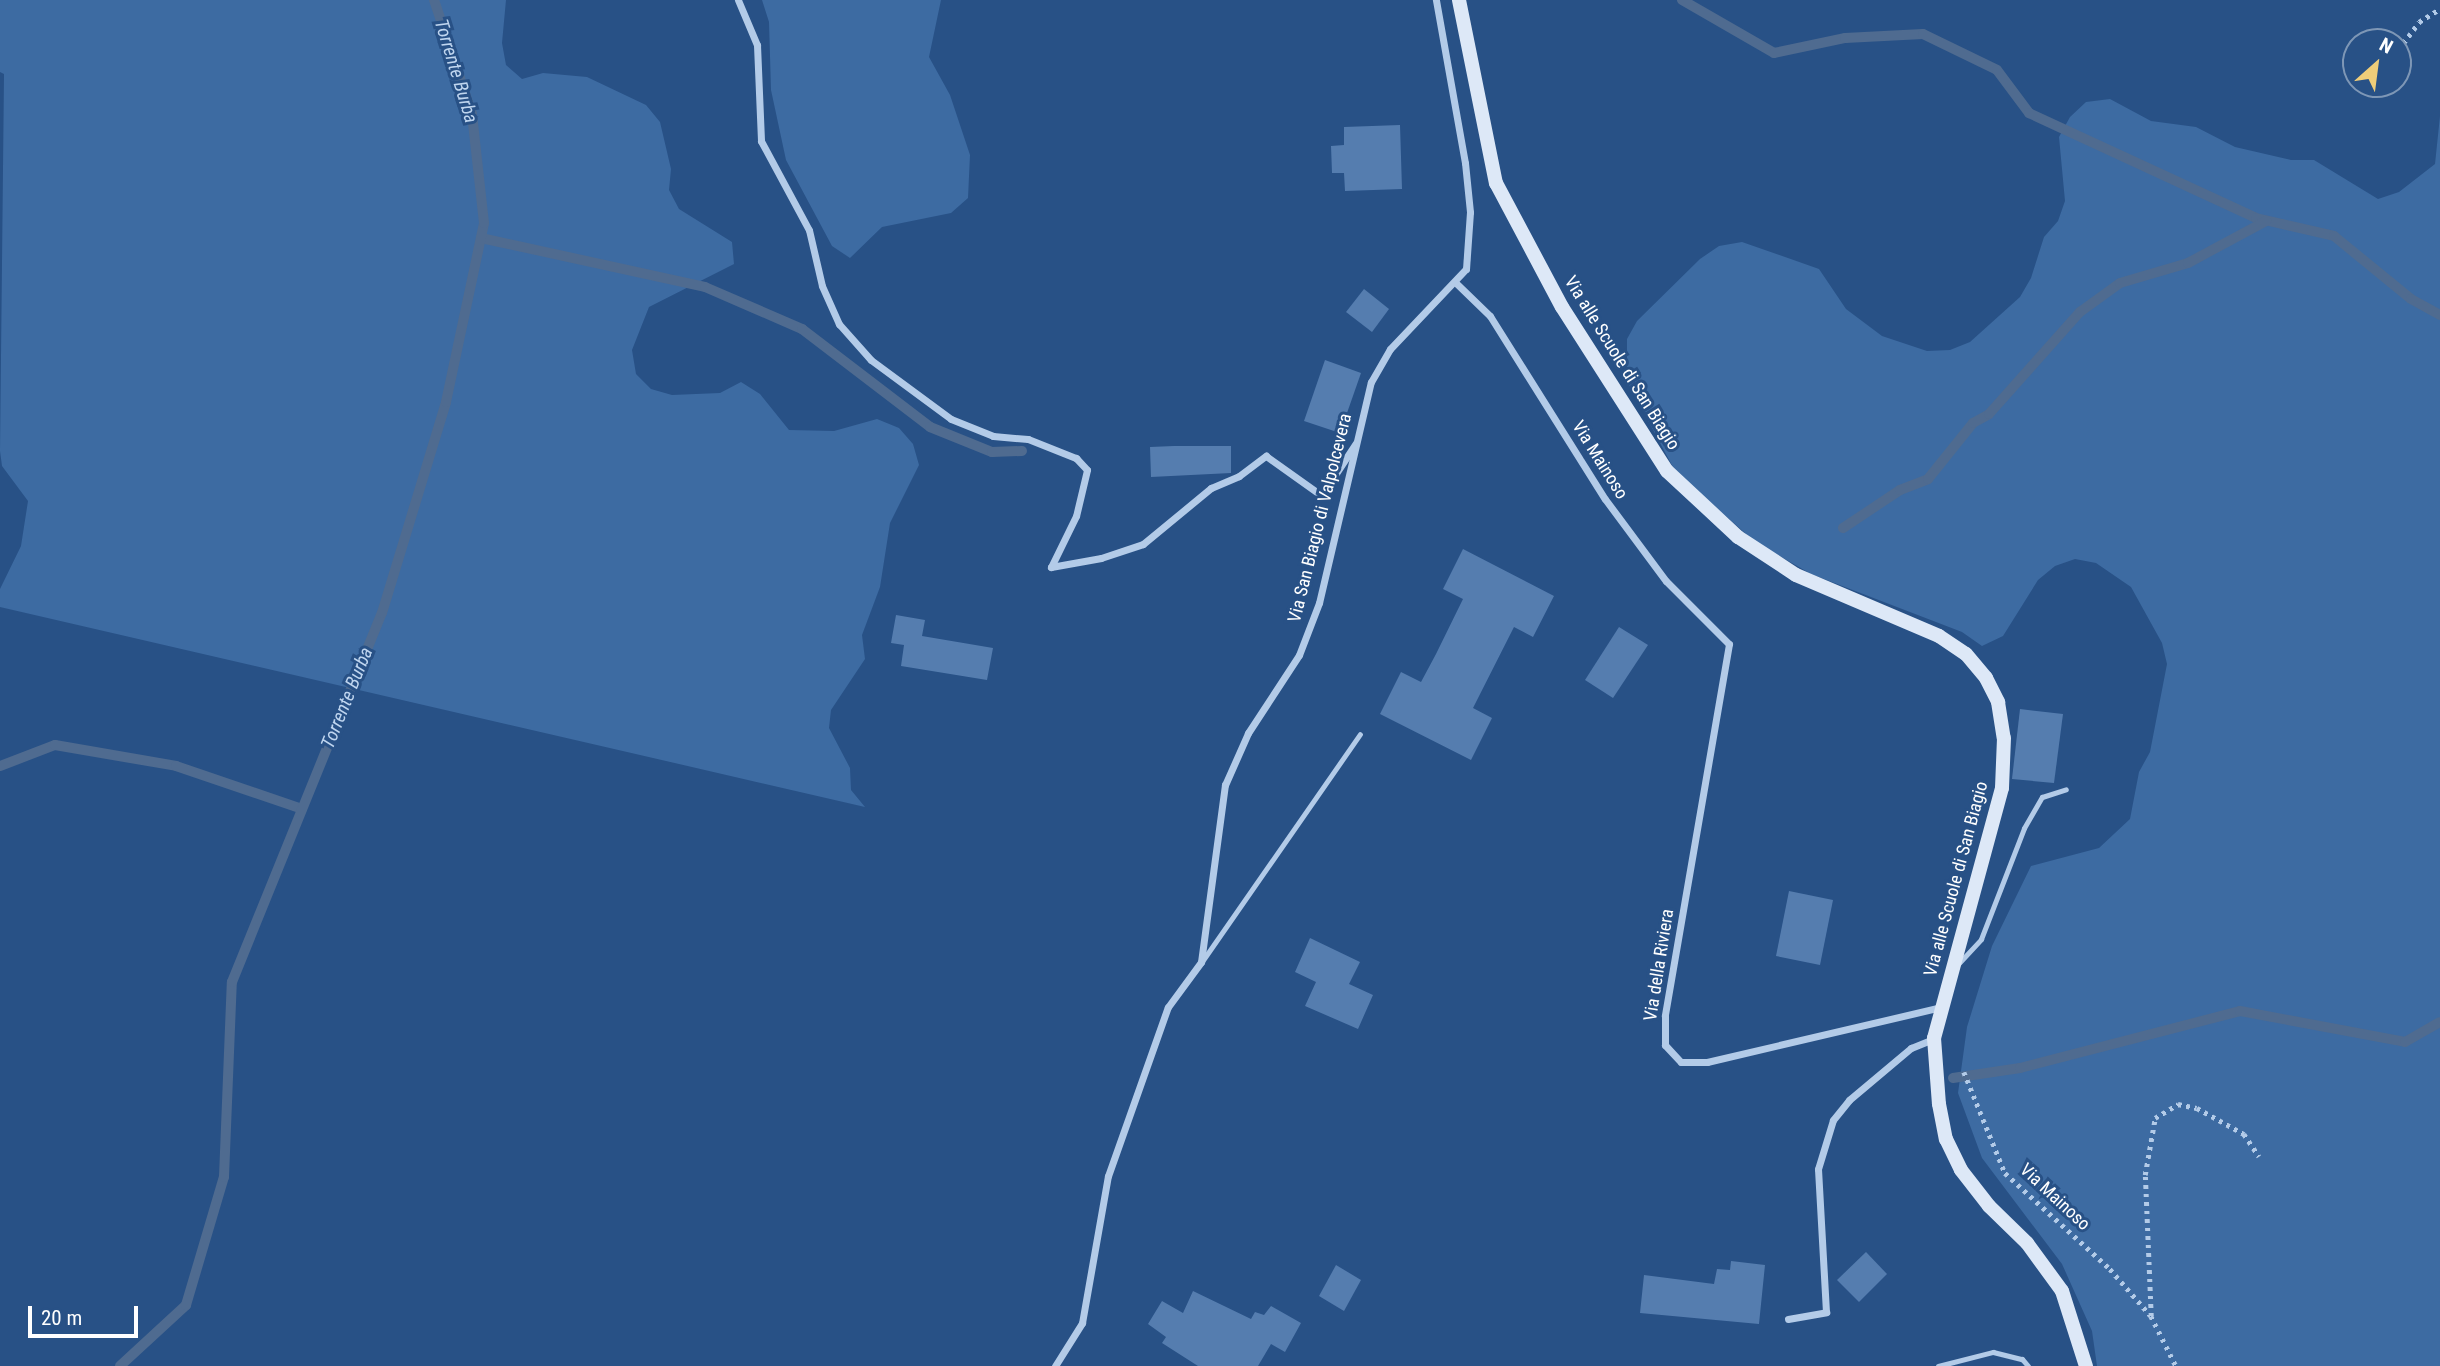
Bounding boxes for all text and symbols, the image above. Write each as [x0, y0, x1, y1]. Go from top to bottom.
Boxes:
water label: Torrente Burba [429, 16, 483, 126]
north arrow [2342, 28, 2412, 98]
text: N [2376, 33, 2397, 59]
street label: Via alle Scuole di San Biagio [1560, 272, 1684, 454]
street label: Via San Biagio di Valpolcevera [1284, 411, 1356, 625]
street label: Via Mainoso [1567, 417, 1633, 503]
water label: Torrente Burba [316, 644, 378, 752]
street label: Via alle Scuole di San Biagio [1920, 779, 1992, 979]
street label: Via della Riviera [1639, 907, 1679, 1023]
street label: Via Mainoso [2015, 1159, 2095, 1235]
scale bar [32, 1292, 142, 1336]
text: 20 m [41, 1306, 82, 1330]

